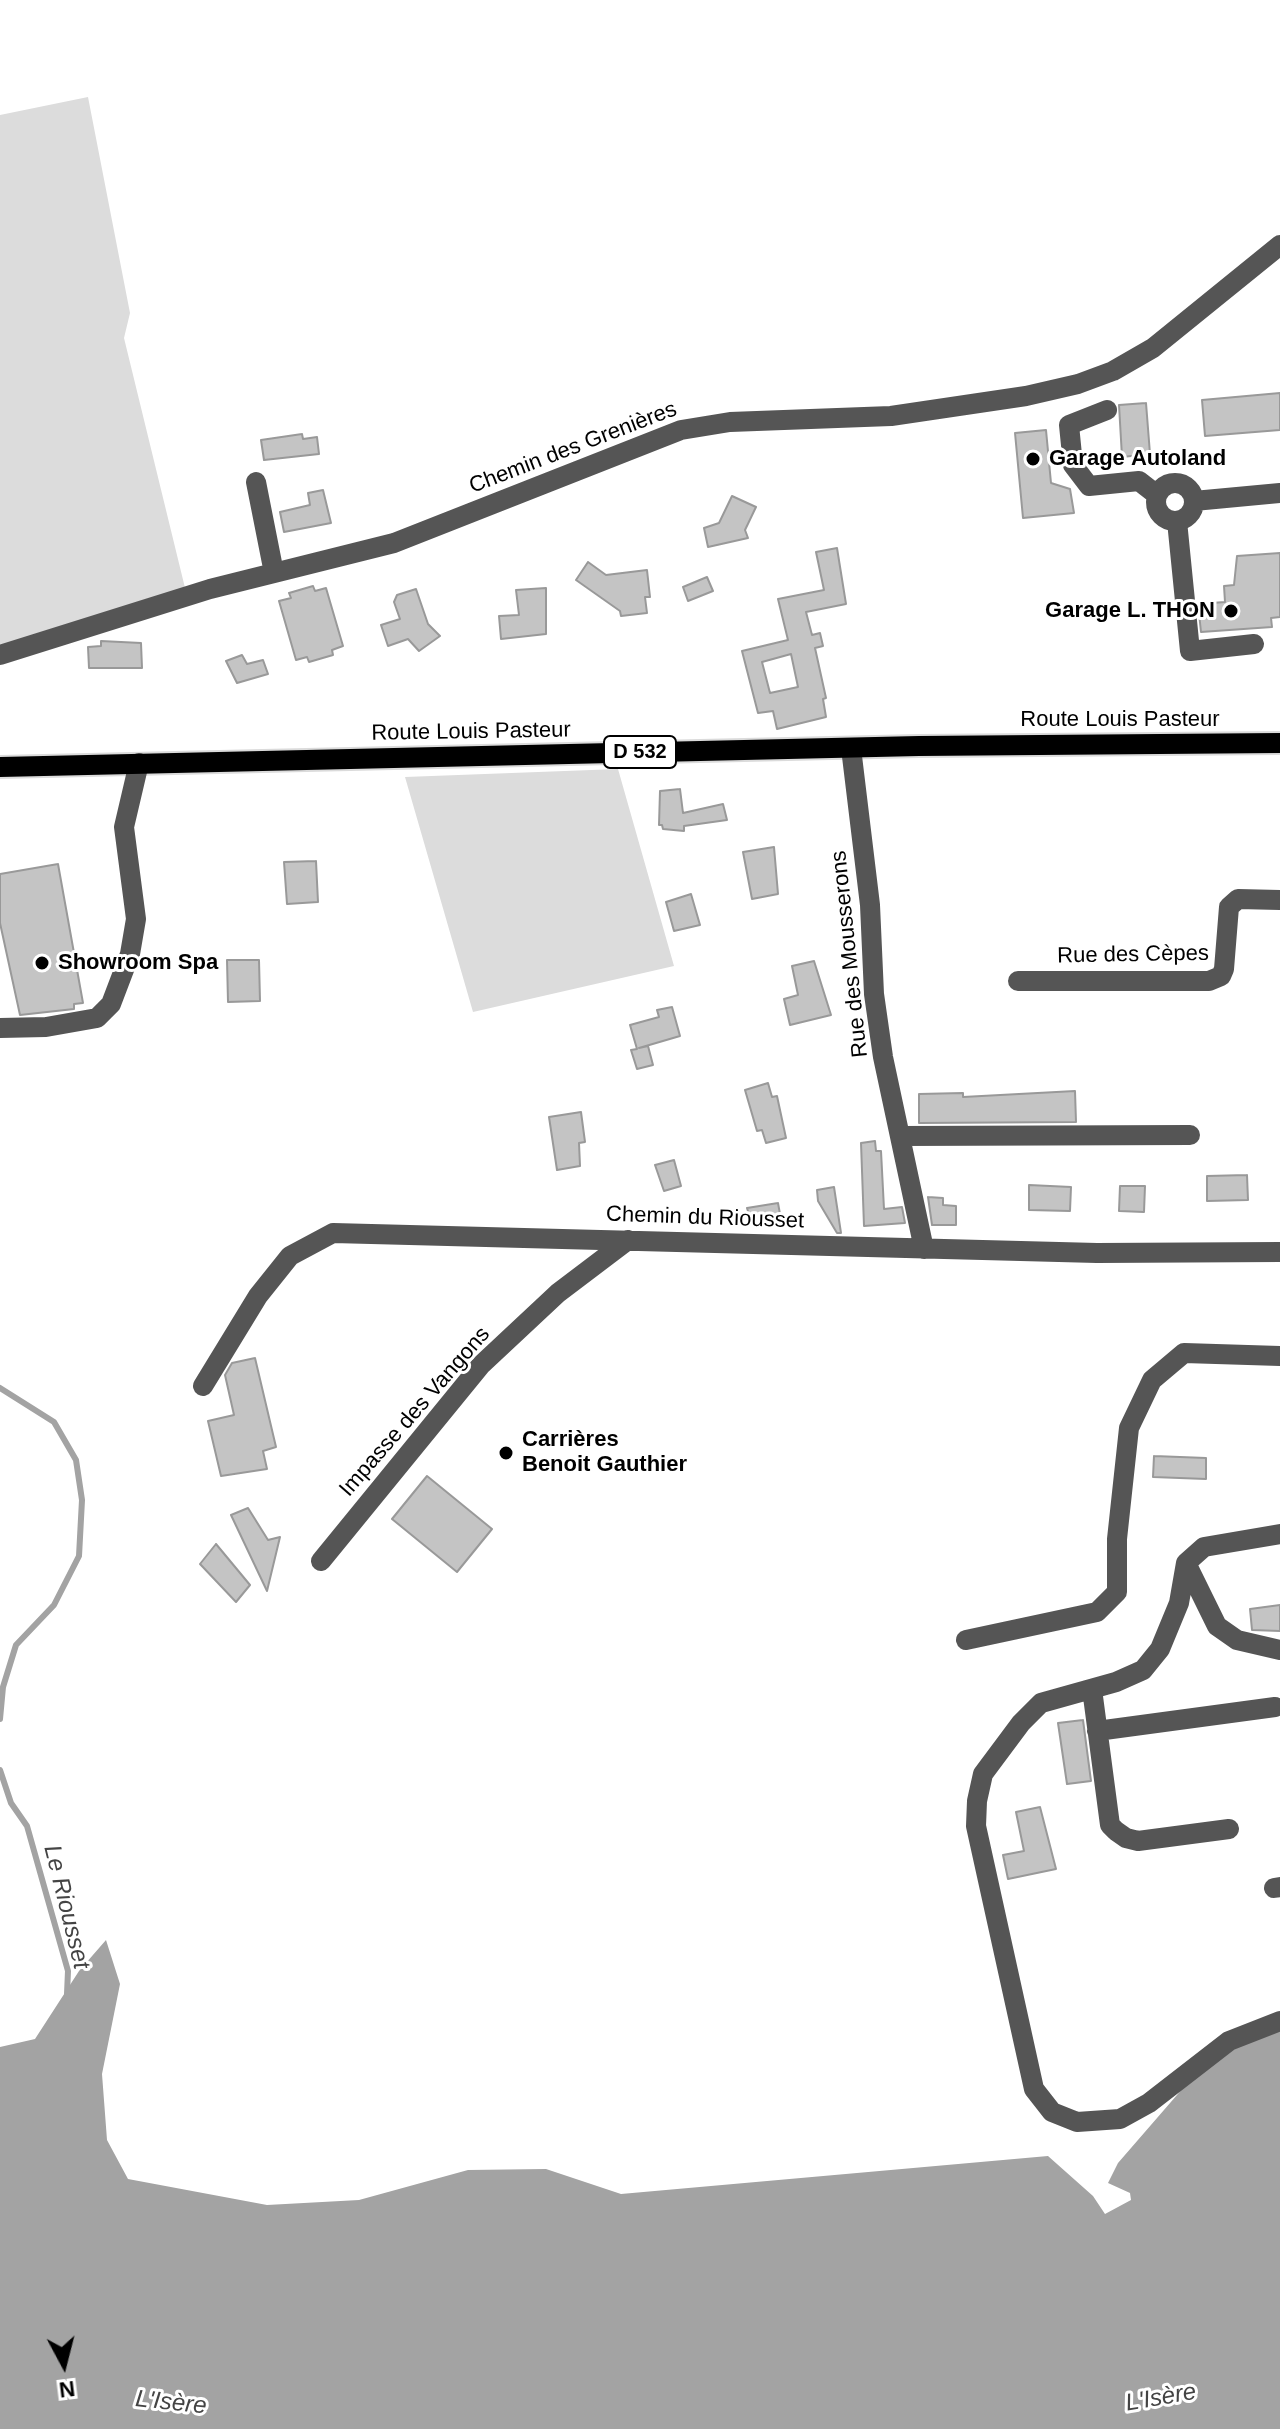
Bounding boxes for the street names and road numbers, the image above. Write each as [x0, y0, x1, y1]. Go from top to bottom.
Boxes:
street label: Chemin des Grenières [466, 396, 680, 500]
street label: Route Louis Pasteur [1020, 707, 1220, 733]
street label: Route Louis Pasteur [371, 717, 571, 747]
road number: D 532 [604, 736, 676, 768]
street label: Rue des Mousserons [826, 849, 874, 1059]
street label: Rue des Cèpes [1057, 940, 1209, 970]
street label: Chemin du Riousset [606, 1201, 804, 1235]
street label: Impasse des Vangons [334, 1322, 496, 1502]

